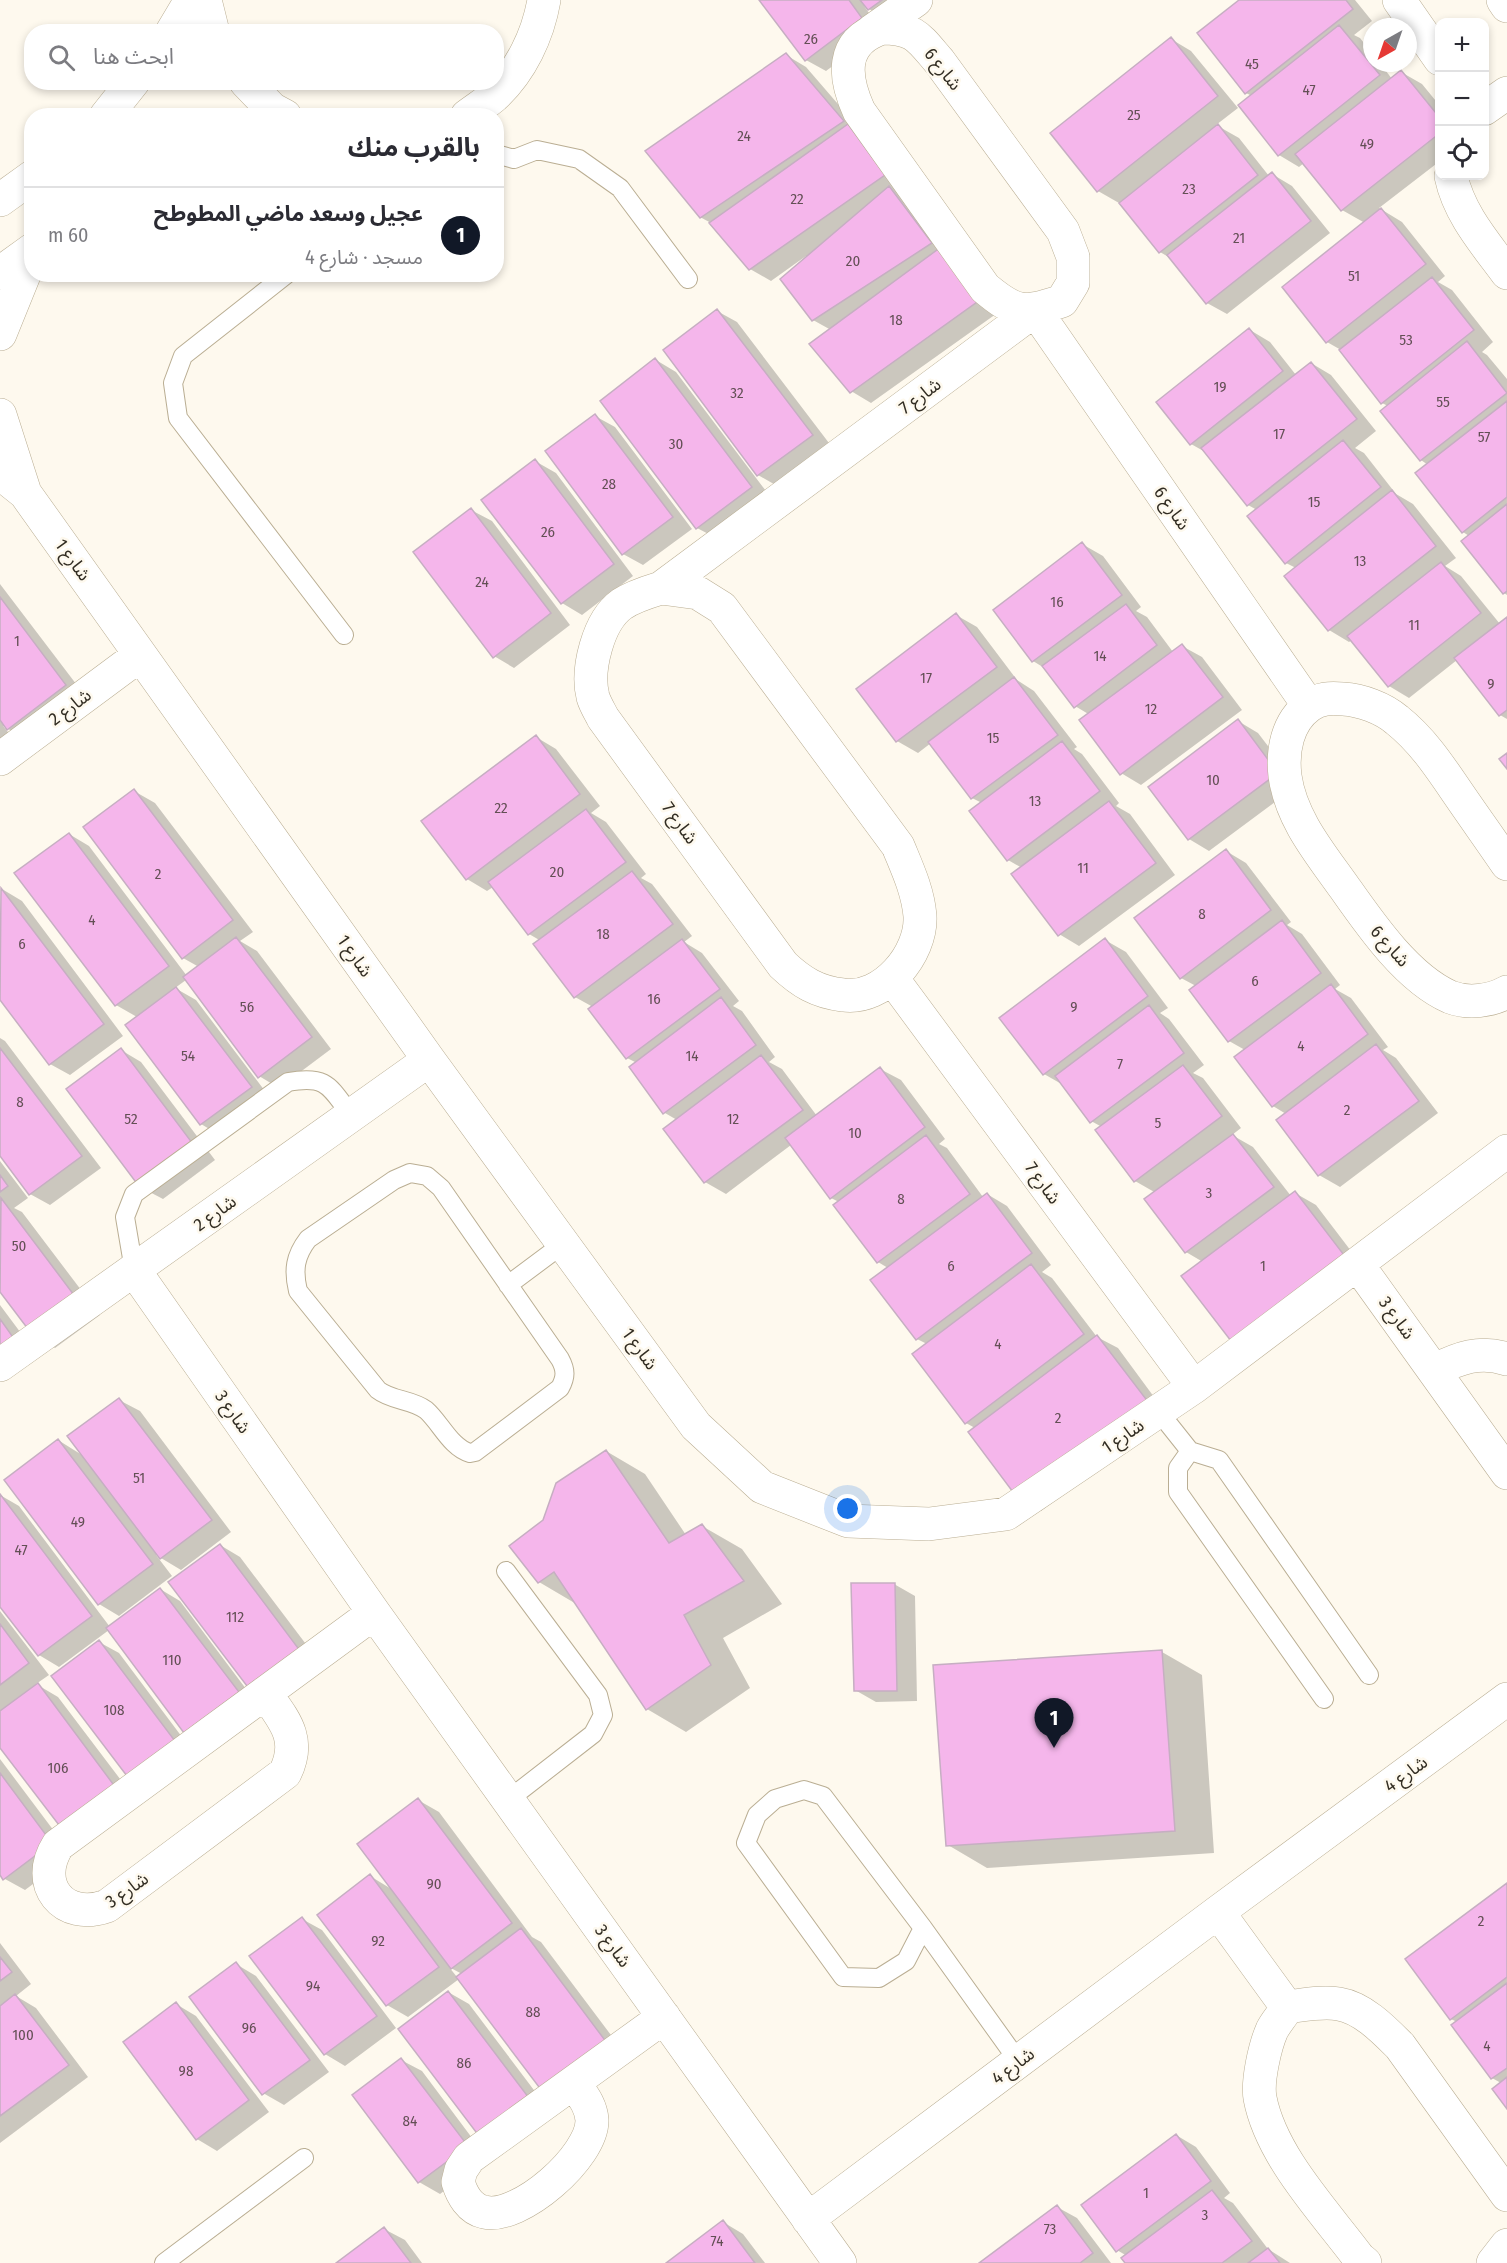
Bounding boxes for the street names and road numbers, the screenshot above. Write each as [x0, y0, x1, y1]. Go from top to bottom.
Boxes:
street label: شارع 6 [917, 43, 967, 97]
street label: شارع 7 [895, 373, 947, 421]
street label: شارع 6 [1147, 482, 1195, 536]
street label: شارع 1 [48, 535, 96, 587]
street label: شارع 2 [45, 684, 97, 732]
street label: شارع 7 [655, 798, 703, 850]
street label: شارع 6 [1363, 921, 1414, 973]
street label: شارع 1 [330, 931, 377, 983]
street label: شارع 7 [1018, 1158, 1066, 1210]
street label: شارع 2 [189, 1190, 242, 1238]
street label: شارع 3 [1372, 1292, 1420, 1345]
street label: شارع 1 [615, 1324, 663, 1376]
street label: شارع 3 [208, 1386, 256, 1439]
street label: شارع 1 [1098, 1414, 1150, 1461]
street label: شارع 4 [1380, 1751, 1434, 1799]
street label: شارع 3 [101, 1867, 154, 1915]
street label: شارع 3 [588, 1920, 636, 1973]
street label: شارع 4 [987, 2043, 1041, 2092]

